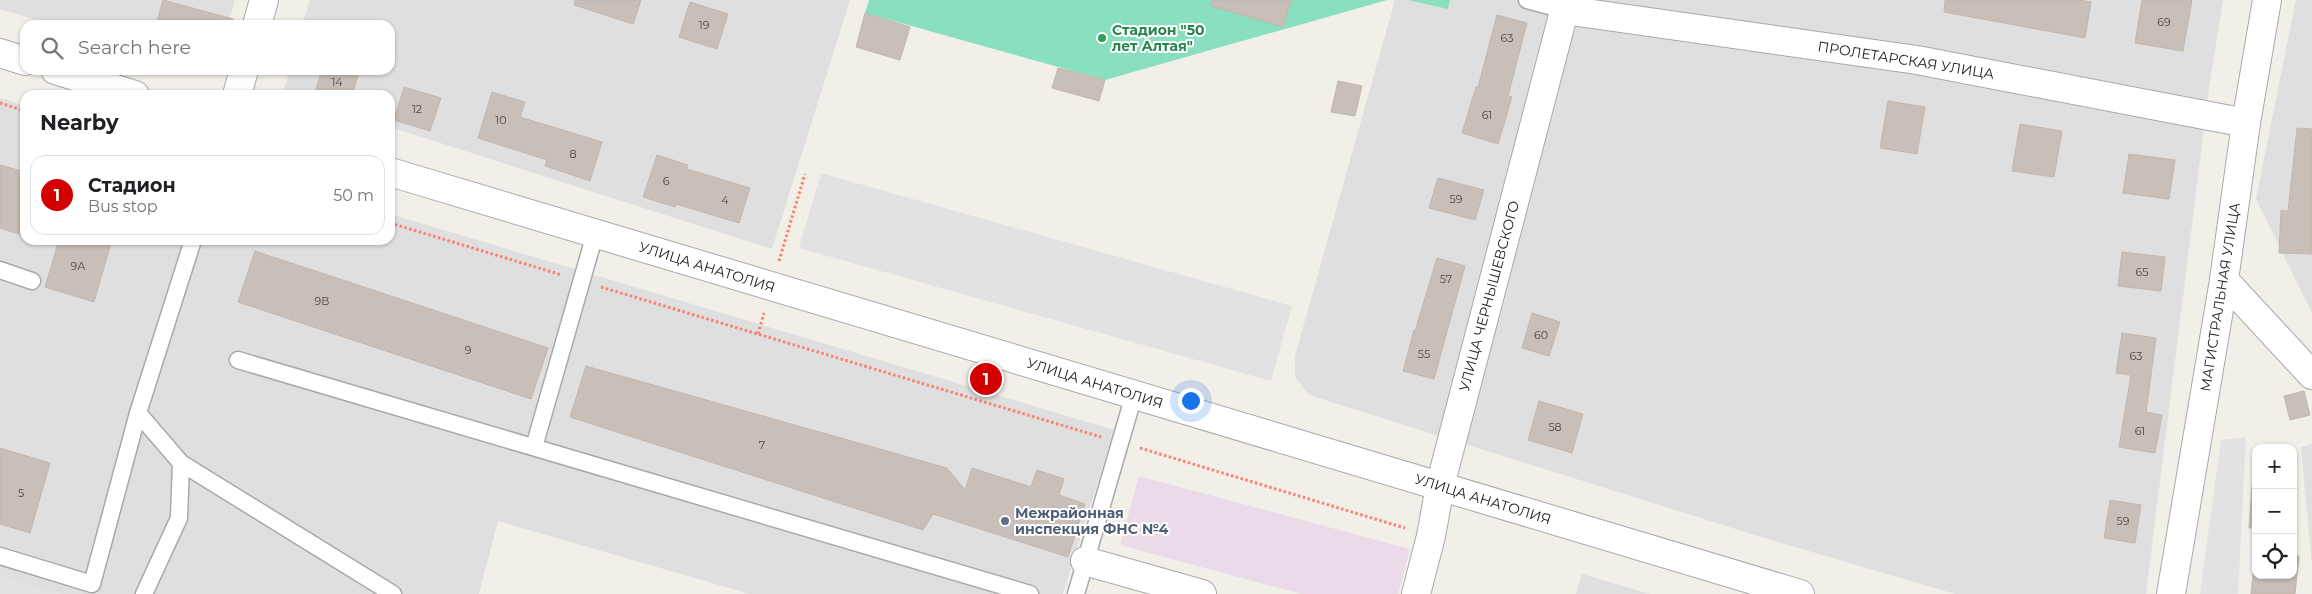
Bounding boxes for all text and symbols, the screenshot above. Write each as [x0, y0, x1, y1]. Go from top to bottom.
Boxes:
house number: 69 [2157, 15, 2171, 29]
house number: 19 [699, 18, 710, 32]
search box [20, 20, 395, 75]
place label: Стадион "50 лет Алтая" [1112, 21, 1205, 55]
house number: 63 [1501, 31, 1513, 45]
marker: Стадион "50 лет Алтая" [1096, 32, 1108, 44]
icon: search [38, 34, 66, 62]
text: Search here [78, 36, 191, 59]
street label: ПРОЛЕТАРСКАЯ УЛИЦА [1816, 37, 1996, 83]
house number: 14 [331, 75, 343, 89]
house number: 12 [412, 102, 422, 116]
house number: 61 [1482, 108, 1492, 122]
text: Nearby [40, 110, 119, 135]
house number: 10 [495, 113, 507, 127]
house number: 8 [569, 147, 577, 161]
text: Стадион [88, 174, 176, 197]
house number: 6 [663, 174, 670, 188]
text: 1 [54, 186, 60, 205]
text: 50 m [333, 186, 374, 205]
house number: 59 [1450, 192, 1463, 206]
house number: 4 [721, 193, 729, 207]
text: Bus stop [88, 197, 158, 216]
street label: УЛИЦА ЧЕРНЫШЕВСКОГО [1455, 199, 1523, 393]
street label: МАГИСТРАЛЬНАЯ УЛИЦА [2196, 201, 2244, 393]
street label: УЛИЦА АНАТОЛИЯ [637, 238, 777, 296]
house number: 9А [71, 259, 86, 273]
house number: 65 [2136, 265, 2148, 279]
house number: 57 [1440, 272, 1452, 286]
house number: 9В [315, 294, 329, 308]
house number: 60 [1534, 328, 1548, 342]
house number: 9 [465, 343, 472, 357]
house number: 55 [1418, 347, 1430, 361]
house number: 63 [2130, 349, 2142, 363]
street label: УЛИЦА АНАТОЛИЯ [1025, 354, 1165, 412]
pin: 1 [970, 360, 1002, 398]
your location [1178, 388, 1204, 414]
house number: 58 [1548, 420, 1562, 434]
house number: 61 [2135, 424, 2145, 438]
house number: 7 [759, 438, 765, 452]
map controls [2252, 444, 2297, 579]
button: + [2252, 444, 2297, 489]
street label: УЛИЦА АНАТОЛИЯ [1413, 470, 1553, 528]
house number: 5 [18, 486, 24, 500]
button: − [2252, 489, 2297, 534]
place label: Межрайонная инспекция ФНС №4 [1015, 504, 1169, 538]
house number: 59 [2117, 514, 2130, 528]
marker: Межрайонная инспекция ФНС №4 [999, 515, 1011, 527]
button: locate [2252, 534, 2297, 579]

